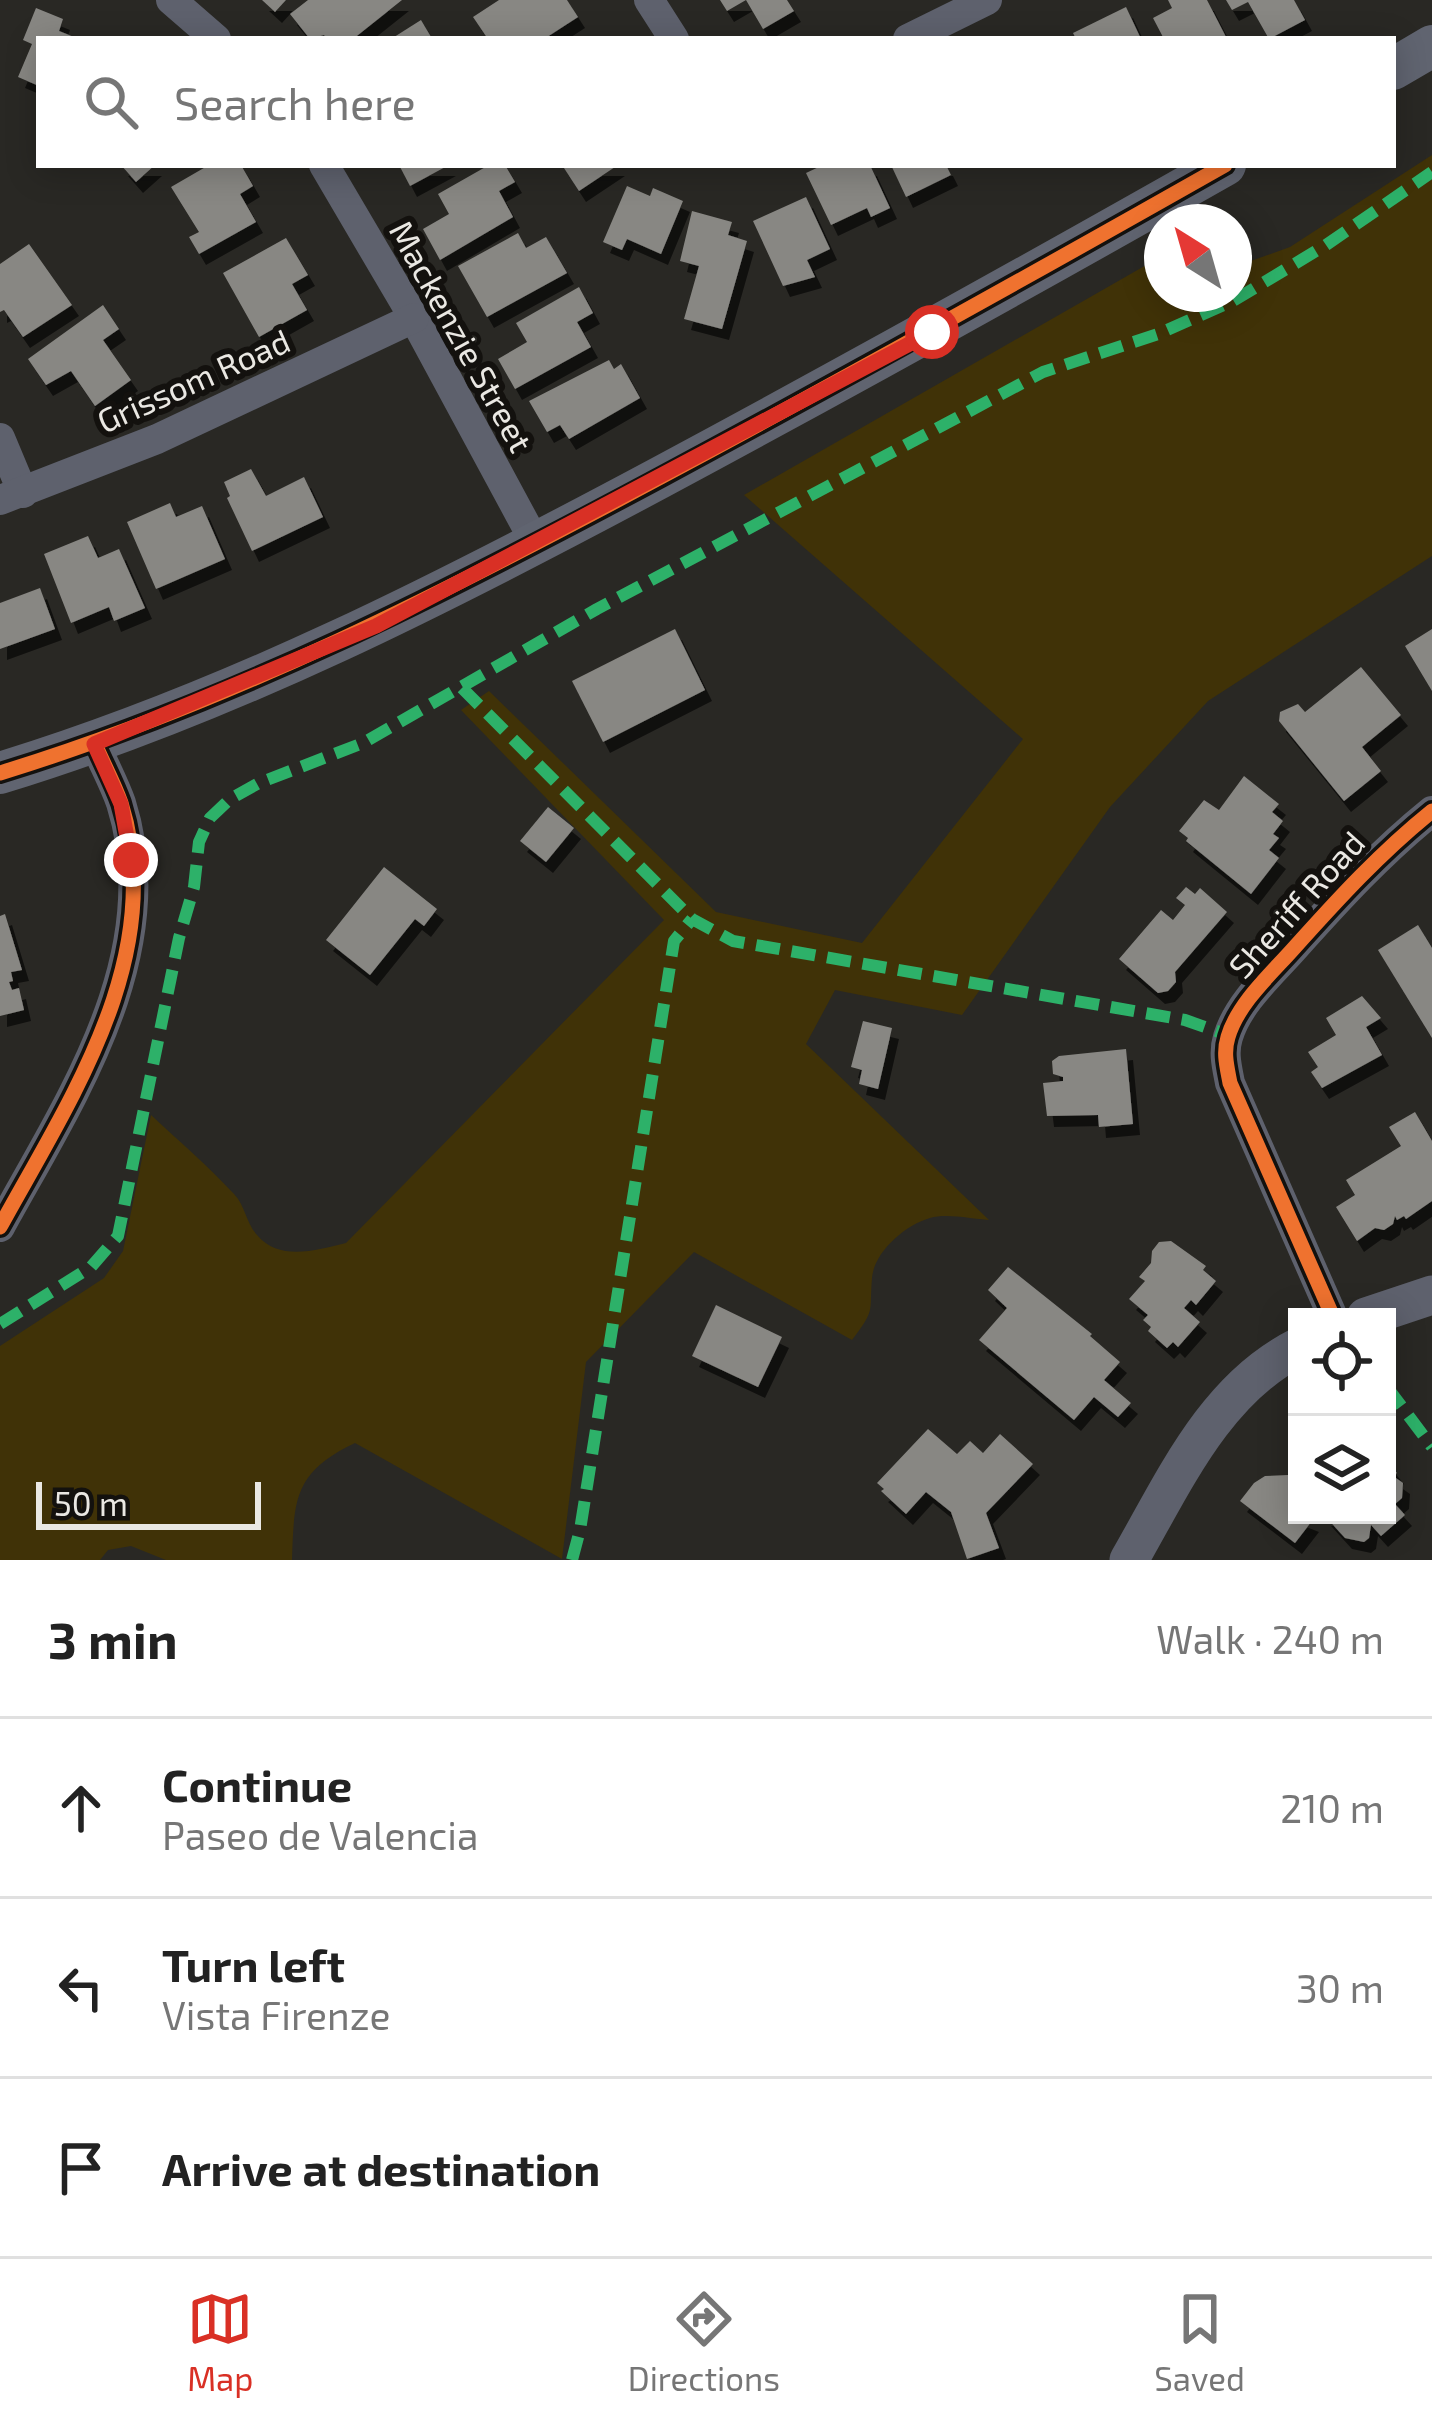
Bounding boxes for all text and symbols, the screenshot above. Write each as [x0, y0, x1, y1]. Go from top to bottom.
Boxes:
search box [36, 36, 1396, 168]
icon: search [78, 69, 144, 135]
text: Search here [174, 75, 416, 129]
north arrow [1144, 204, 1252, 312]
street label: Mackenzie Street [382, 213, 542, 459]
route start [905, 305, 959, 359]
street label: Grissom Road [90, 320, 296, 440]
street label: Sheriff Road [1220, 822, 1372, 986]
route end [104, 833, 158, 887]
map controls [1288, 1308, 1396, 1524]
button: locate [1288, 1308, 1396, 1416]
button: layers [1288, 1416, 1396, 1524]
scale bar [36, 1476, 261, 1529]
text: 50 m [54, 1483, 128, 1523]
text: 3 min [48, 1608, 178, 1669]
text: Walk · 240 m [1156, 1615, 1384, 1662]
text: Continue [162, 1757, 352, 1811]
icon: ahead [48, 1775, 114, 1841]
text: 210 m [1280, 1784, 1384, 1831]
text: Paseo de Valencia [162, 1811, 478, 1858]
text: Turn left [162, 1937, 345, 1991]
icon: left [48, 1955, 114, 2021]
text: 30 m [1296, 1964, 1384, 2011]
text: Vista Firenze [162, 1991, 390, 2038]
icon: arrive [48, 2135, 114, 2201]
text: Arrive at destination [162, 2141, 600, 2195]
tab: Map [187, 2286, 253, 2398]
tab: Directions [628, 2286, 780, 2398]
tab: Saved [1154, 2286, 1245, 2398]

